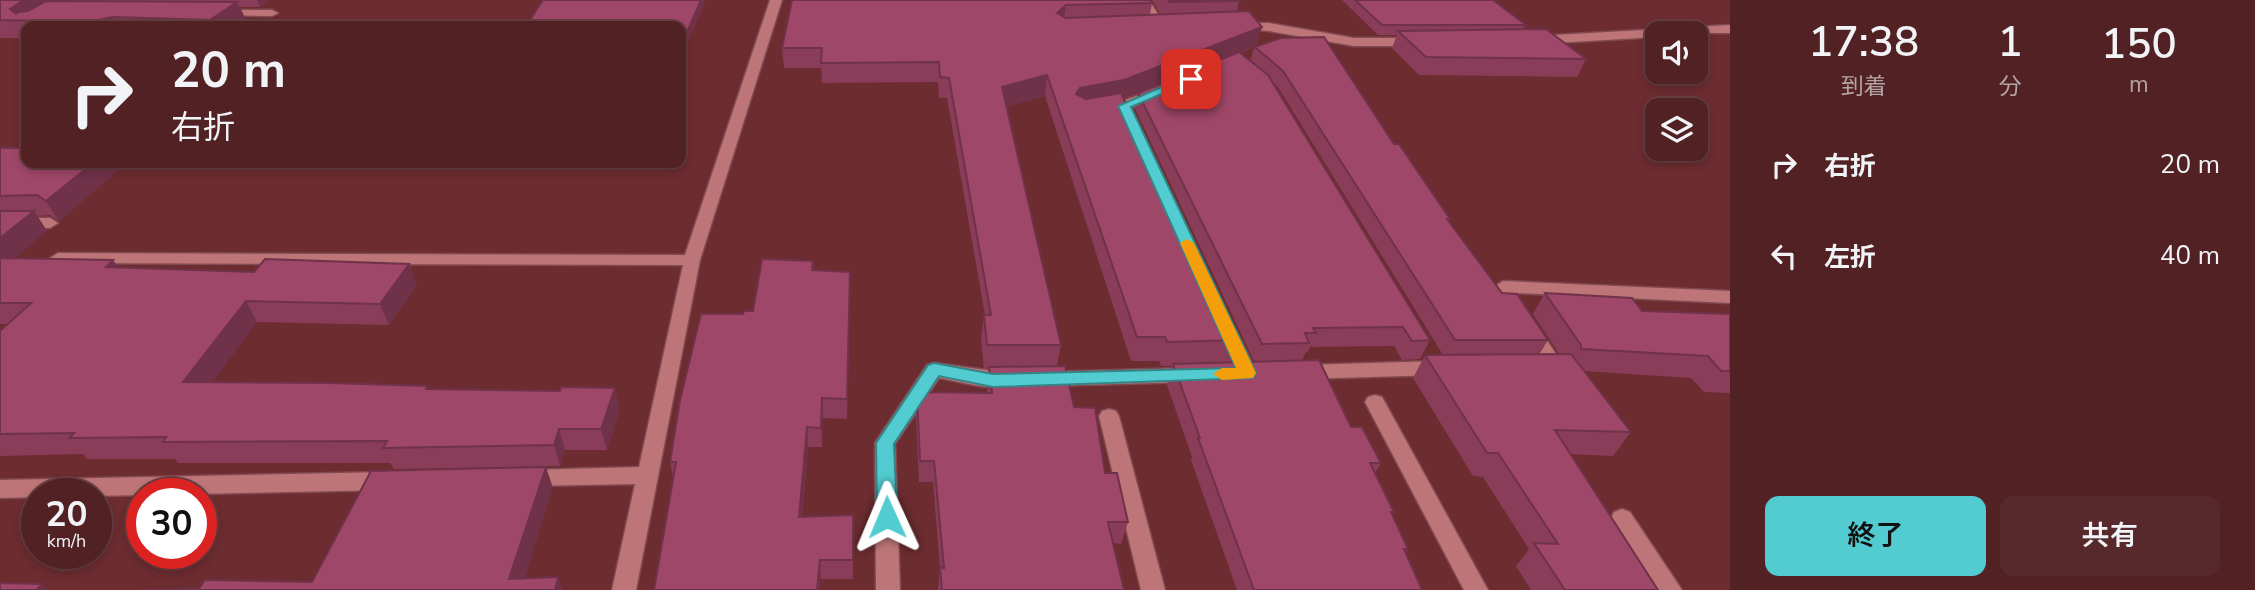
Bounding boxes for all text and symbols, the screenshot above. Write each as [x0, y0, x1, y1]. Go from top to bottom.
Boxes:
text: 17:38 [1808, 14, 1919, 71]
text: 1 [1997, 14, 2023, 71]
text: 150 [2101, 16, 2177, 73]
map controls [1645, 21, 1708, 161]
button: sound [1645, 21, 1708, 84]
text: 20 m [171, 37, 286, 104]
icon: right [56, 49, 147, 140]
pin [1161, 49, 1221, 109]
icon: arrive [1172, 60, 1210, 98]
text: m [2129, 69, 2149, 100]
text: 到着 [1841, 71, 1887, 102]
text: 分 [1999, 71, 2022, 102]
button: layers [1645, 98, 1708, 161]
text: 右折 [171, 106, 235, 149]
icon: right [1765, 146, 1803, 184]
text: 20 m [2160, 147, 2220, 182]
text: 右折 [1824, 149, 1876, 184]
icon: left [1765, 237, 1803, 275]
text: 40 m [2160, 238, 2220, 273]
text: 左折 [1824, 240, 1876, 275]
speed limit sign: 30 [126, 478, 217, 569]
position arrow [850, 480, 924, 554]
text: 20 [45, 491, 88, 538]
button: 終了 [1765, 496, 1986, 576]
button: 共有 [2000, 496, 2220, 576]
text: km/h [47, 529, 86, 553]

